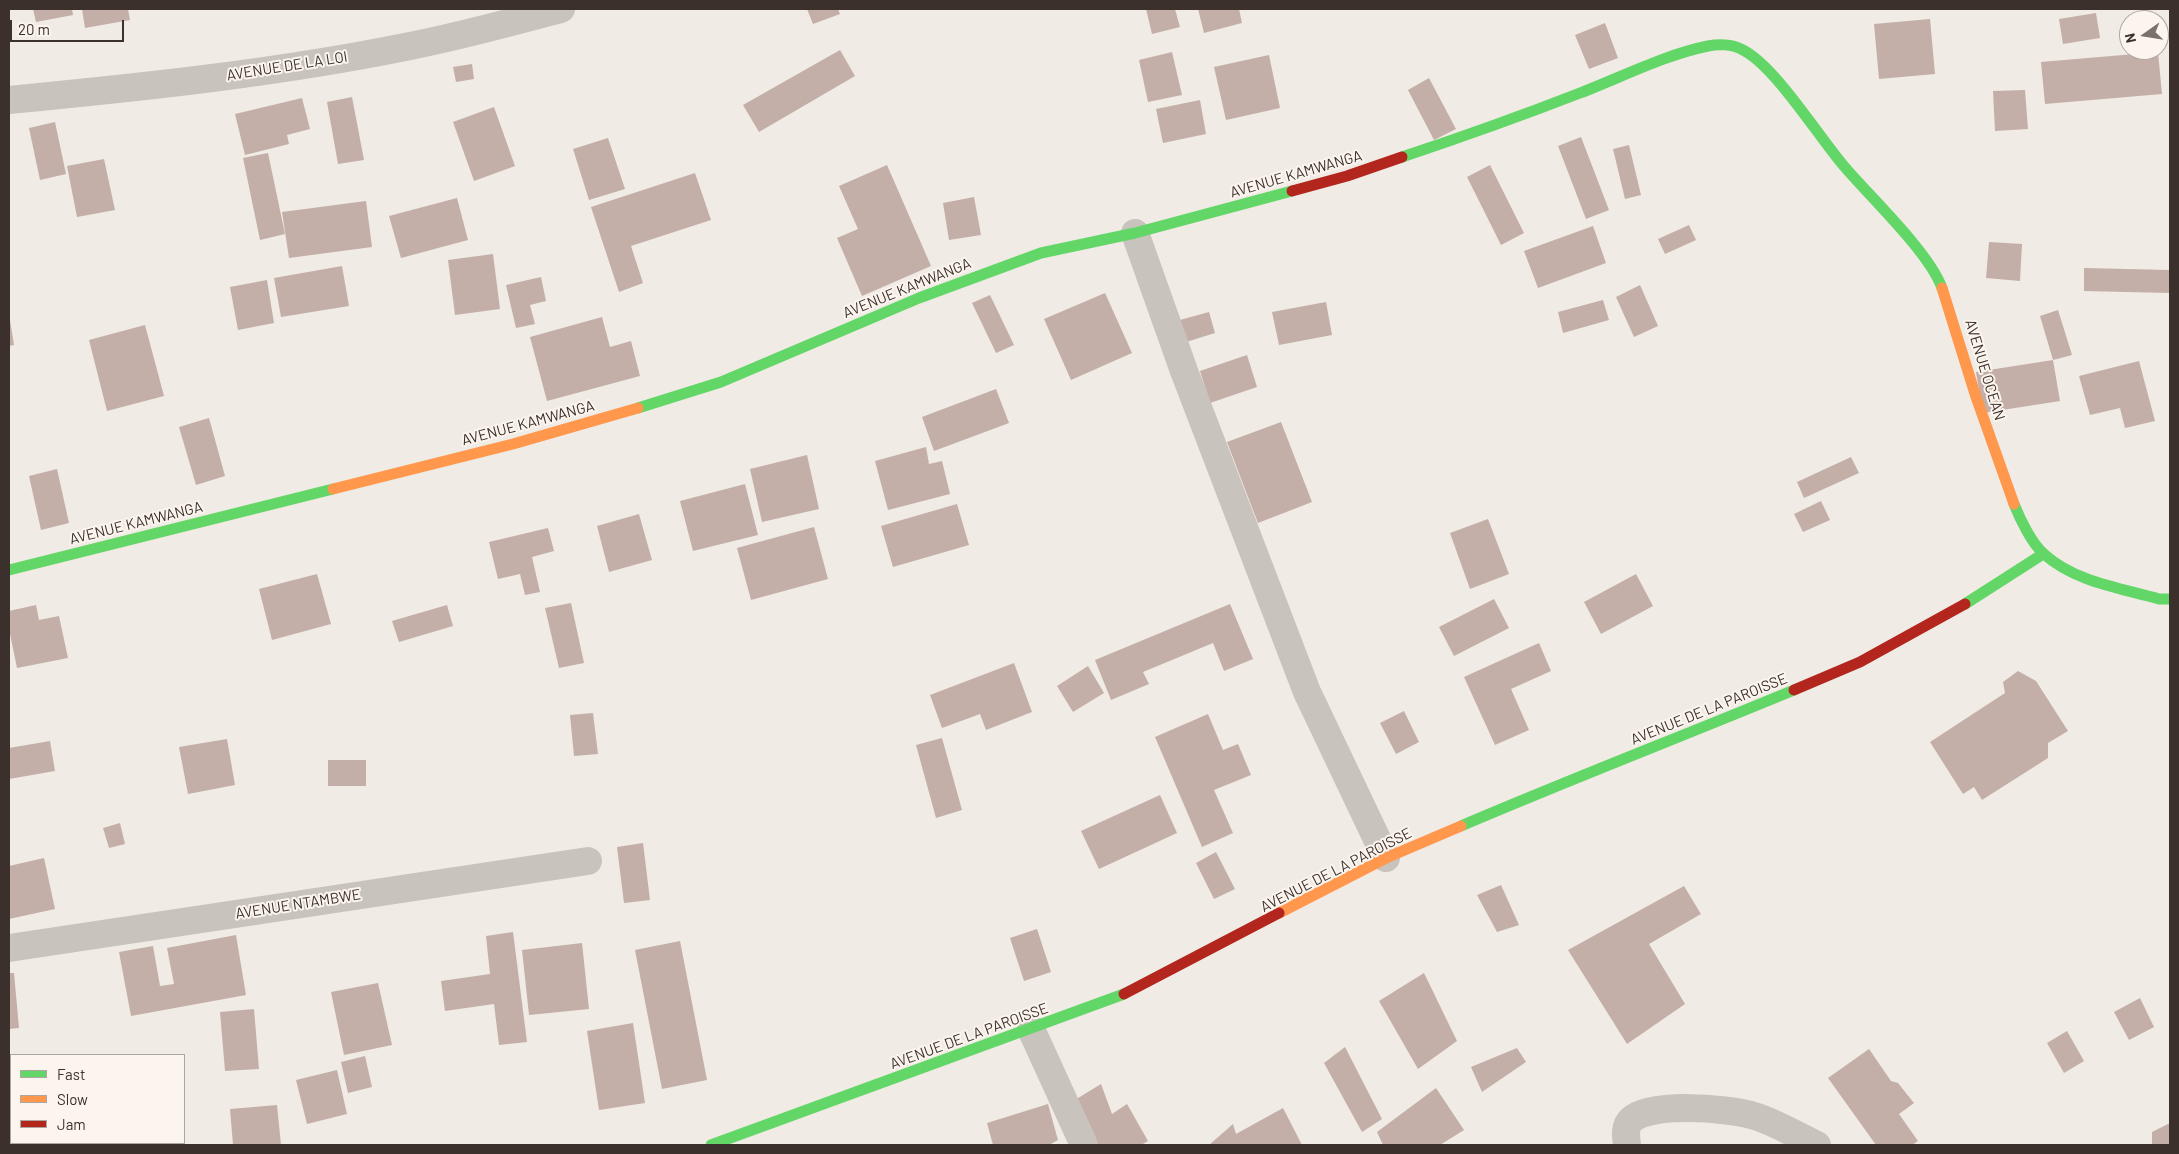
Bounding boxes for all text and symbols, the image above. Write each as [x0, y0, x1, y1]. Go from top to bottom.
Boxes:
scale bar [12, 10, 126, 42]
north arrow [2119, 10, 2169, 60]
text: 20 m [18, 20, 50, 38]
text: N [2121, 32, 2139, 45]
street label: AVENUE DE LA LOI [225, 48, 349, 84]
street label: AVENUE KAMWANGA [1228, 147, 1364, 201]
street label: AVENUE KAMWANGA [840, 254, 974, 322]
street label: AVENUE OCEAN [1961, 317, 2009, 423]
street label: AVENUE KAMWANGA [460, 397, 596, 449]
street label: AVENUE KAMWANGA [67, 498, 205, 548]
street label: AVENUE DE LA PAROISSE [1628, 669, 1790, 749]
street label: AVENUE DE LA PAROISSE [1257, 824, 1415, 916]
street label: AVENUE NTAMBWE [234, 885, 362, 923]
street label: AVENUE DE LA PAROISSE [887, 999, 1051, 1073]
legend [10, 1054, 185, 1144]
text: Fast [57, 1065, 85, 1083]
text: Slow [57, 1090, 88, 1108]
text: Jam [57, 1115, 86, 1133]

